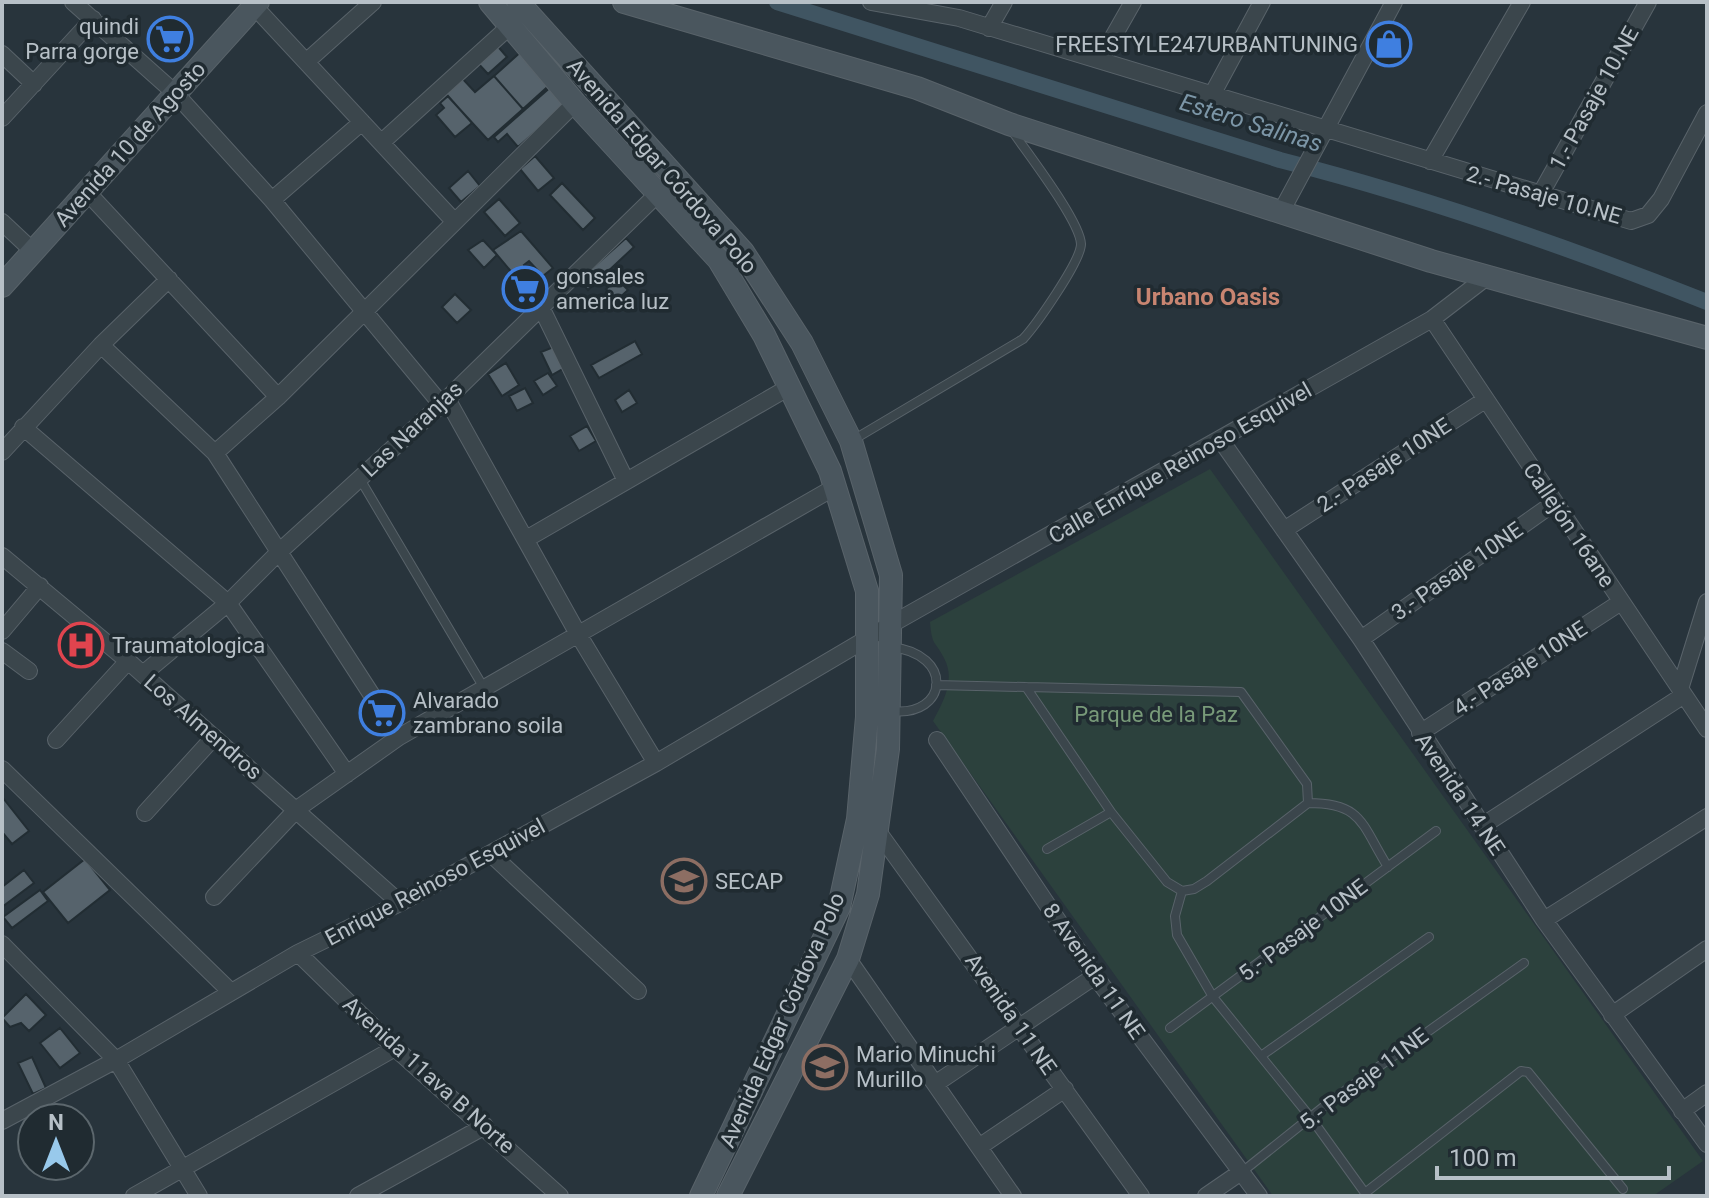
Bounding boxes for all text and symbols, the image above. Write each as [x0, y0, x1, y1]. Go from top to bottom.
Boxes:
place label: quindi Parra gorge [25, 14, 139, 64]
supermarket icon: quindi Parra gorge [146, 15, 194, 63]
shop icon: FREESTYLE247URBANTUNING [1365, 20, 1413, 68]
street label: 1.- Pasaje 10.NE [1544, 22, 1644, 174]
place label: FREESTYLE247URBANTUNING [1055, 32, 1358, 57]
street label: Avenida Edgar Córdova Polo [562, 54, 762, 278]
street label: Avenida 10 de Agosto [49, 56, 211, 232]
water label: Estero Salinas [1176, 88, 1326, 158]
street label: 2.- Pasaje 10.NE [1464, 161, 1624, 229]
place label: gonsales america luz [556, 264, 669, 314]
supermarket icon: gonsales america luz [501, 265, 549, 313]
district label: Urbano Oasis [1136, 283, 1280, 311]
street label: Las Naranjas [357, 376, 467, 482]
street label: Calle Enrique Reinoso Esquivel [1044, 377, 1316, 549]
street label: 2.- Pasaje 10NE [1313, 413, 1455, 517]
street label: Callejón 16ane [1518, 458, 1620, 592]
street label: 3.- Pasaje 10NE [1387, 517, 1527, 625]
street label: 4.- Pasaje 10NE [1449, 616, 1591, 720]
hospital icon: Traumatologica [57, 621, 105, 669]
place label: Traumatologica [112, 633, 265, 658]
street label: Los Almendros [139, 669, 267, 785]
place label: Alvarado zambrano soila [413, 688, 563, 738]
supermarket icon: Alvarado zambrano soila [358, 689, 406, 737]
park label: Parque de la Paz [1074, 702, 1238, 727]
street label: Avenida 14 NE [1410, 728, 1510, 860]
street label: Enrique Reinoso Esquivel [321, 813, 549, 951]
school or university icon: SECAP [660, 857, 708, 905]
place label: SECAP [715, 869, 783, 894]
street label: 5.- Pasaje 10NE [1234, 874, 1372, 986]
street label: Avenida Edgar Córdova Polo [714, 889, 850, 1151]
street label: 8 Avenida 11 NE [1038, 898, 1150, 1044]
street label: Avenida 11 NE [960, 949, 1062, 1079]
street label: Avenida 11ava B Norte [338, 991, 520, 1159]
street label: 5.- Pasaje 11NE [1295, 1023, 1433, 1135]
place label: Mario Minuchi Murillo [856, 1042, 996, 1092]
school or university icon: Mario Minuchi Murillo [801, 1043, 849, 1091]
north arrow [16, 1102, 96, 1182]
text: N [48, 1110, 64, 1135]
scale bar [1437, 1130, 1669, 1180]
text: 100 m [1449, 1144, 1516, 1172]

